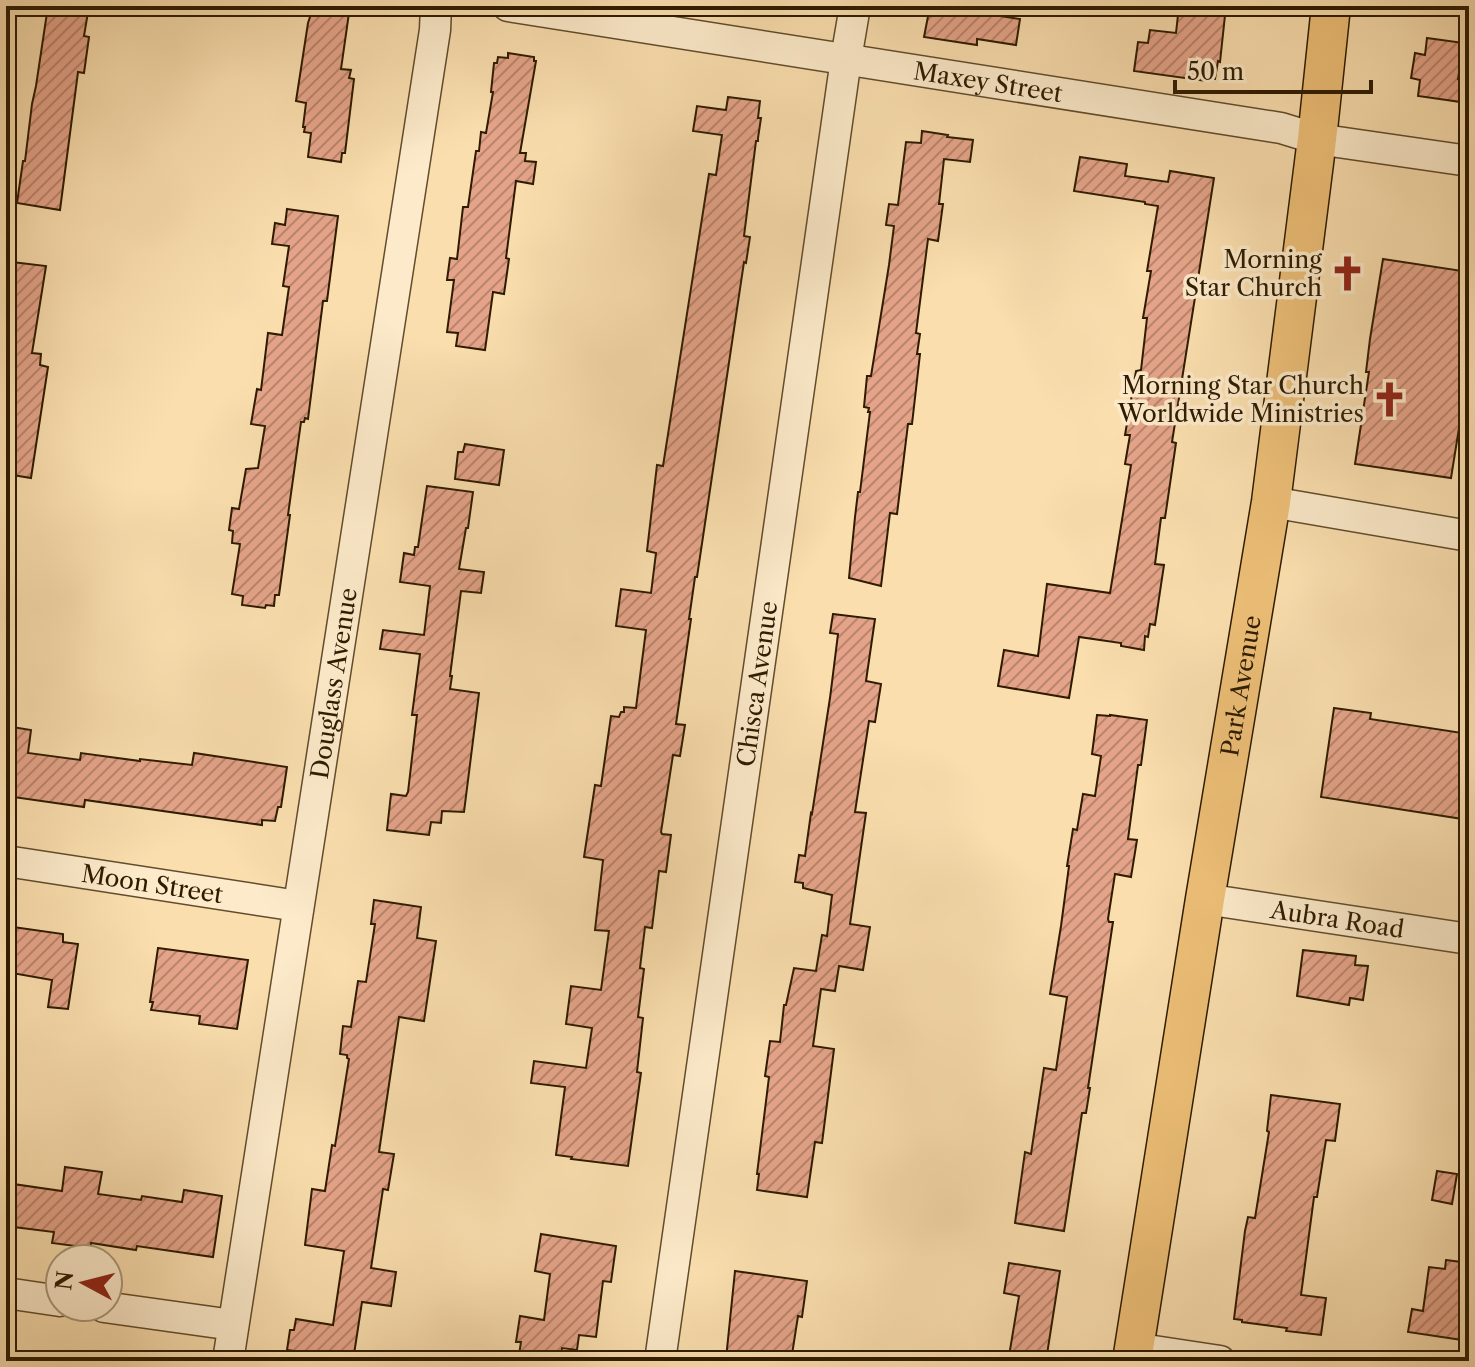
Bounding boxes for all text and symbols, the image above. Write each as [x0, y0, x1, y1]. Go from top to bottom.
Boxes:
scale bar [1175, 44, 1371, 94]
street label: Maxey Street [912, 56, 1065, 108]
text: 50 m [1187, 57, 1244, 86]
place label: Morning Star Church [1185, 245, 1322, 302]
church icon: Morning Star Church [1329, 254, 1367, 292]
place label: Morning Star Church Worldwide Ministries [1117, 371, 1364, 428]
church icon: Morning Star Church Worldwide Ministries [1371, 380, 1409, 418]
street label: Douglass Avenue [304, 585, 363, 781]
street label: Chisca Avenue [731, 599, 783, 769]
street label: Park Avenue [1214, 613, 1266, 758]
street label: Moon Street [80, 858, 225, 909]
street label: Aubra Road [1268, 894, 1407, 944]
north arrow [44, 1243, 124, 1323]
text: N [50, 1269, 79, 1292]

